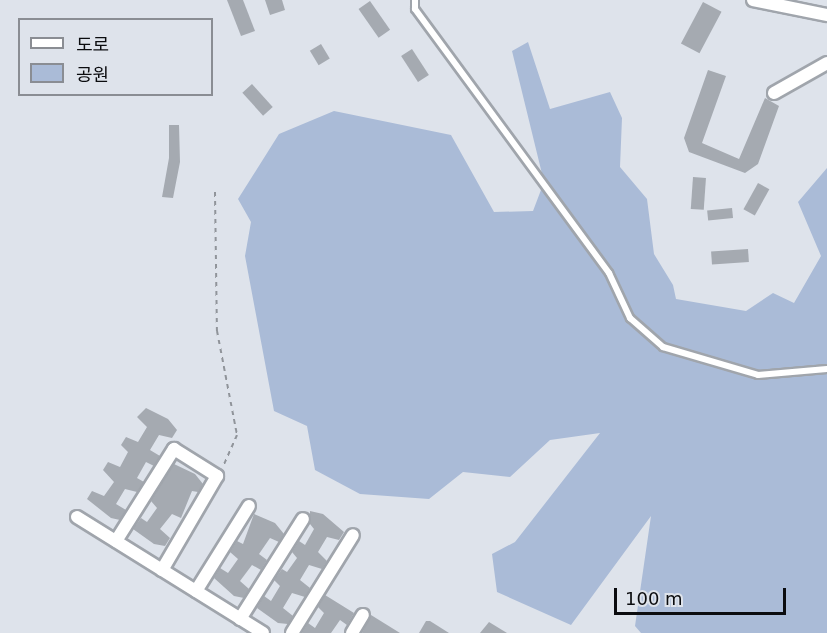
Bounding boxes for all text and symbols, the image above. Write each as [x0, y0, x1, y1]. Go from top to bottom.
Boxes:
legend [18, 18, 213, 96]
text: 도로 [76, 34, 109, 55]
text: 공원 [76, 64, 109, 85]
scale bar [617, 576, 790, 614]
text: 100 m [625, 588, 683, 609]

